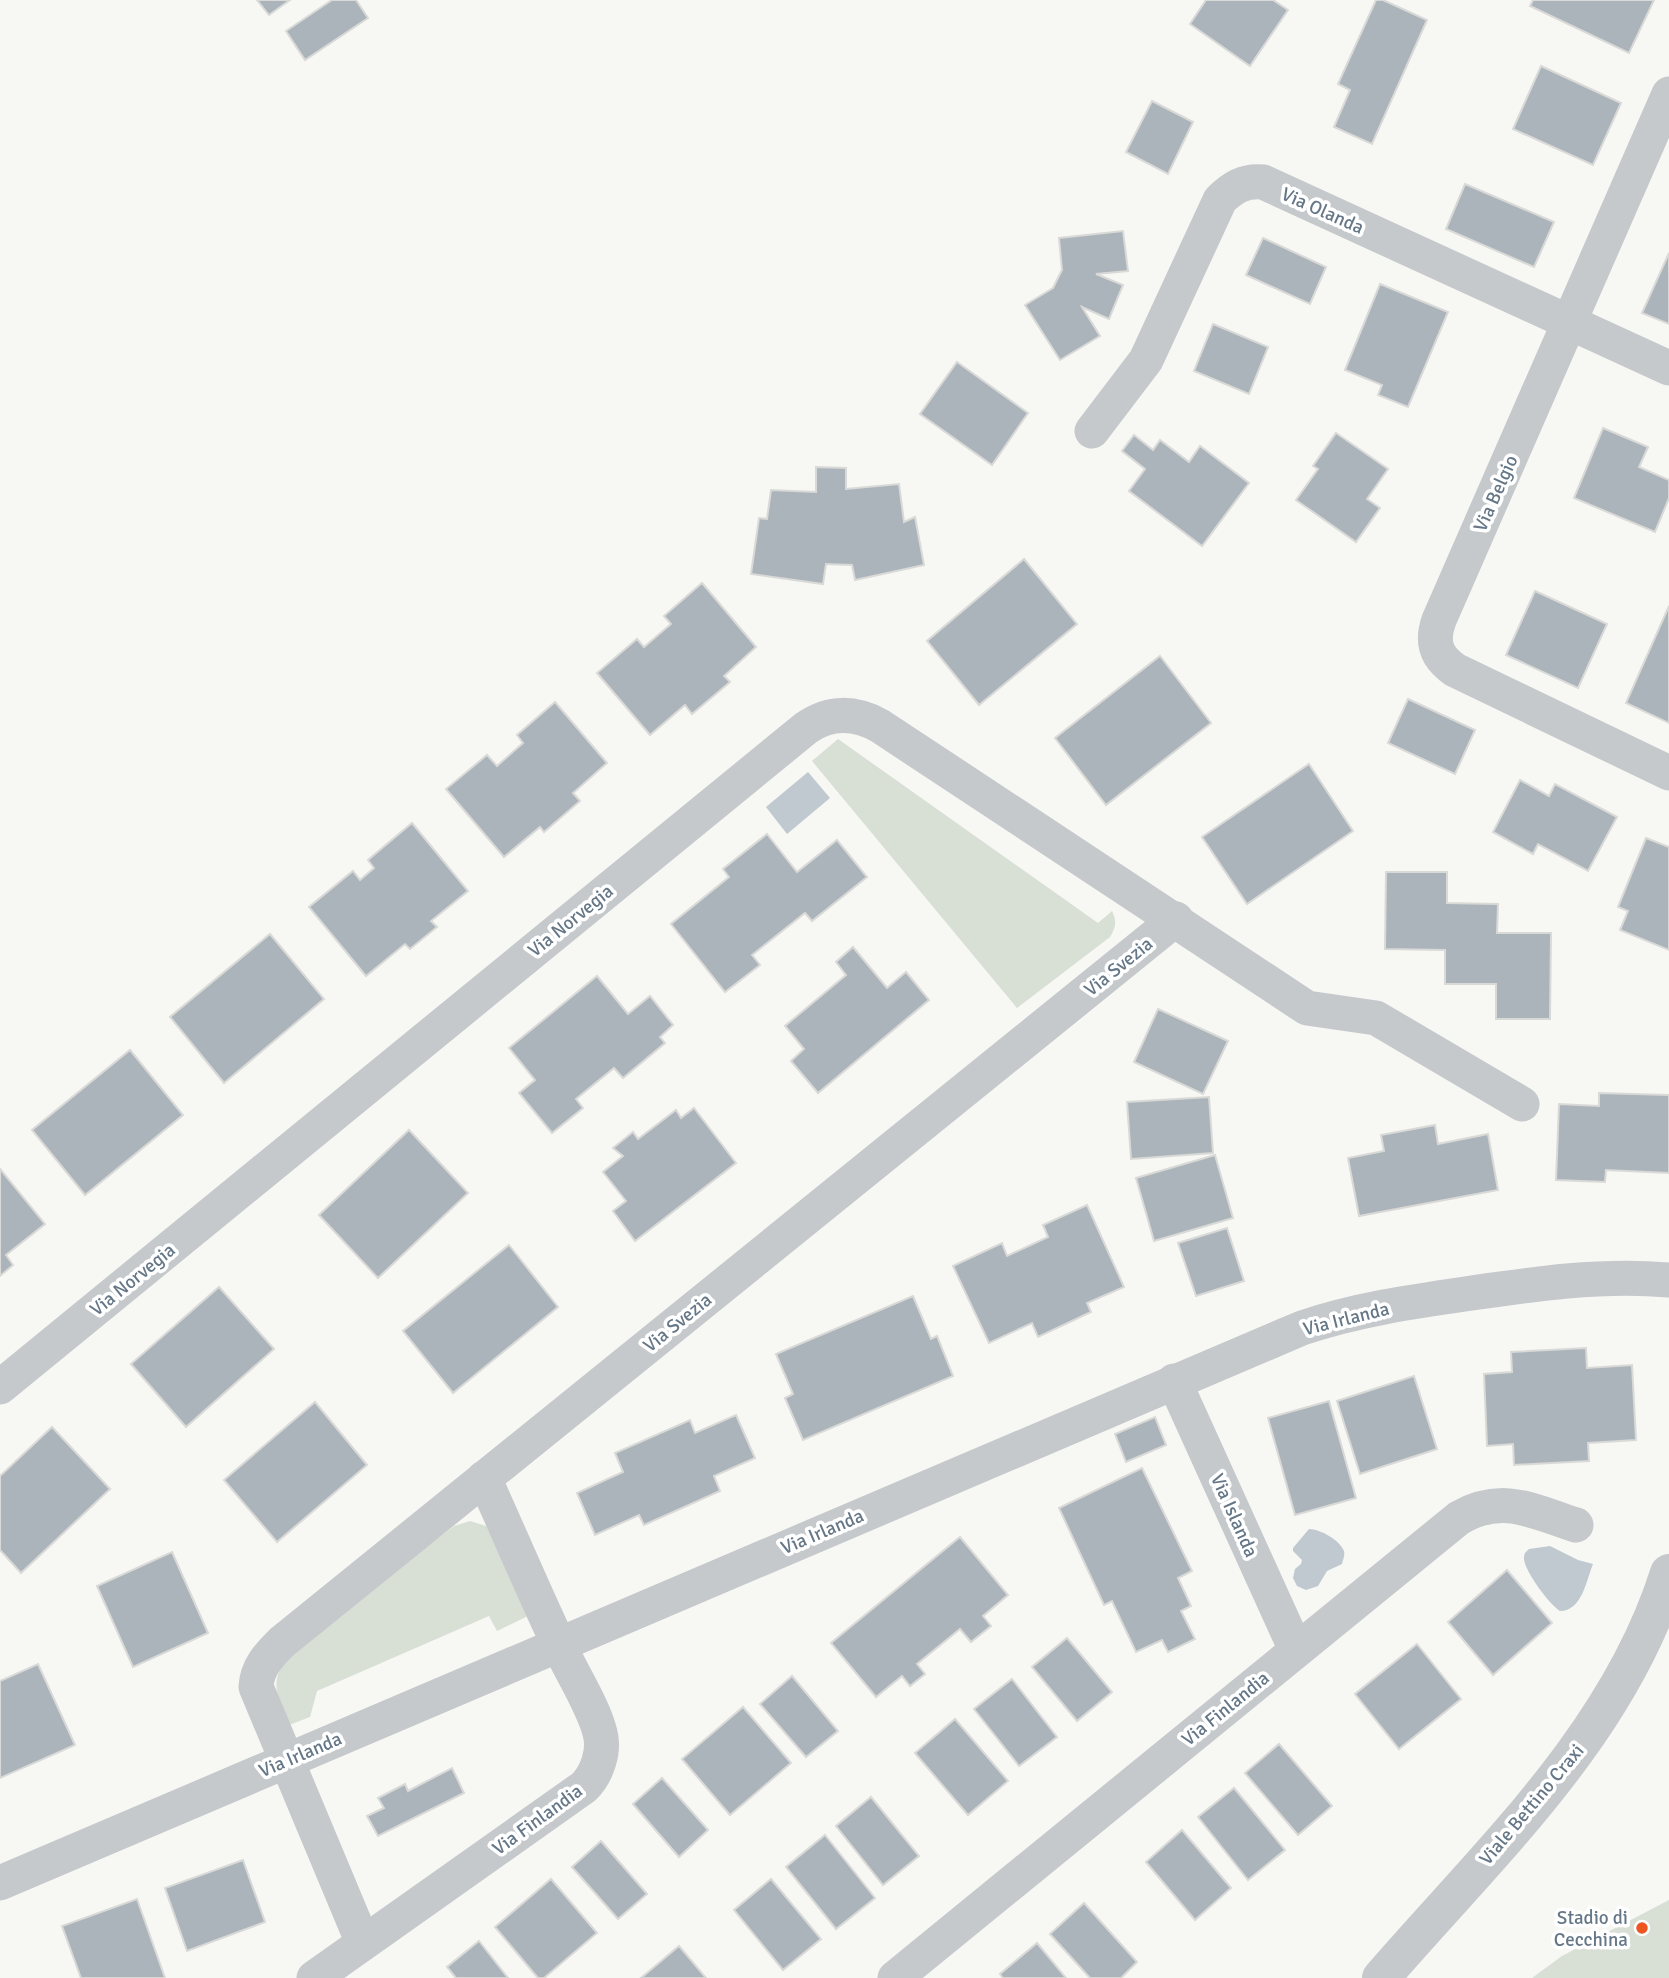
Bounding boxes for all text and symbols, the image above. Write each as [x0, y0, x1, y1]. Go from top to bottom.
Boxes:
street label: Via Olanda [1278, 182, 1368, 240]
street label: Via Belgio [1468, 451, 1523, 535]
street label: Via Norvegia [523, 879, 618, 962]
street label: Via Svezia [1080, 932, 1158, 1002]
street label: Via Norvegia [85, 1238, 180, 1321]
street label: Via Svezia [639, 1288, 717, 1358]
street label: Via Irlanda [1301, 1297, 1392, 1341]
street label: Via Islanda [1205, 1470, 1263, 1561]
street label: Via Irlanda [777, 1504, 867, 1560]
street label: Via Finlandia [1177, 1666, 1274, 1751]
street label: Via Irlanda [255, 1727, 345, 1783]
street label: Viale Bettino Craxi [1474, 1739, 1589, 1870]
street label: Via Finlandia [488, 1779, 587, 1861]
place label: Stadio di Cecchina [1554, 1906, 1628, 1952]
marker: Stadio di Cecchina [1634, 1920, 1650, 1936]

